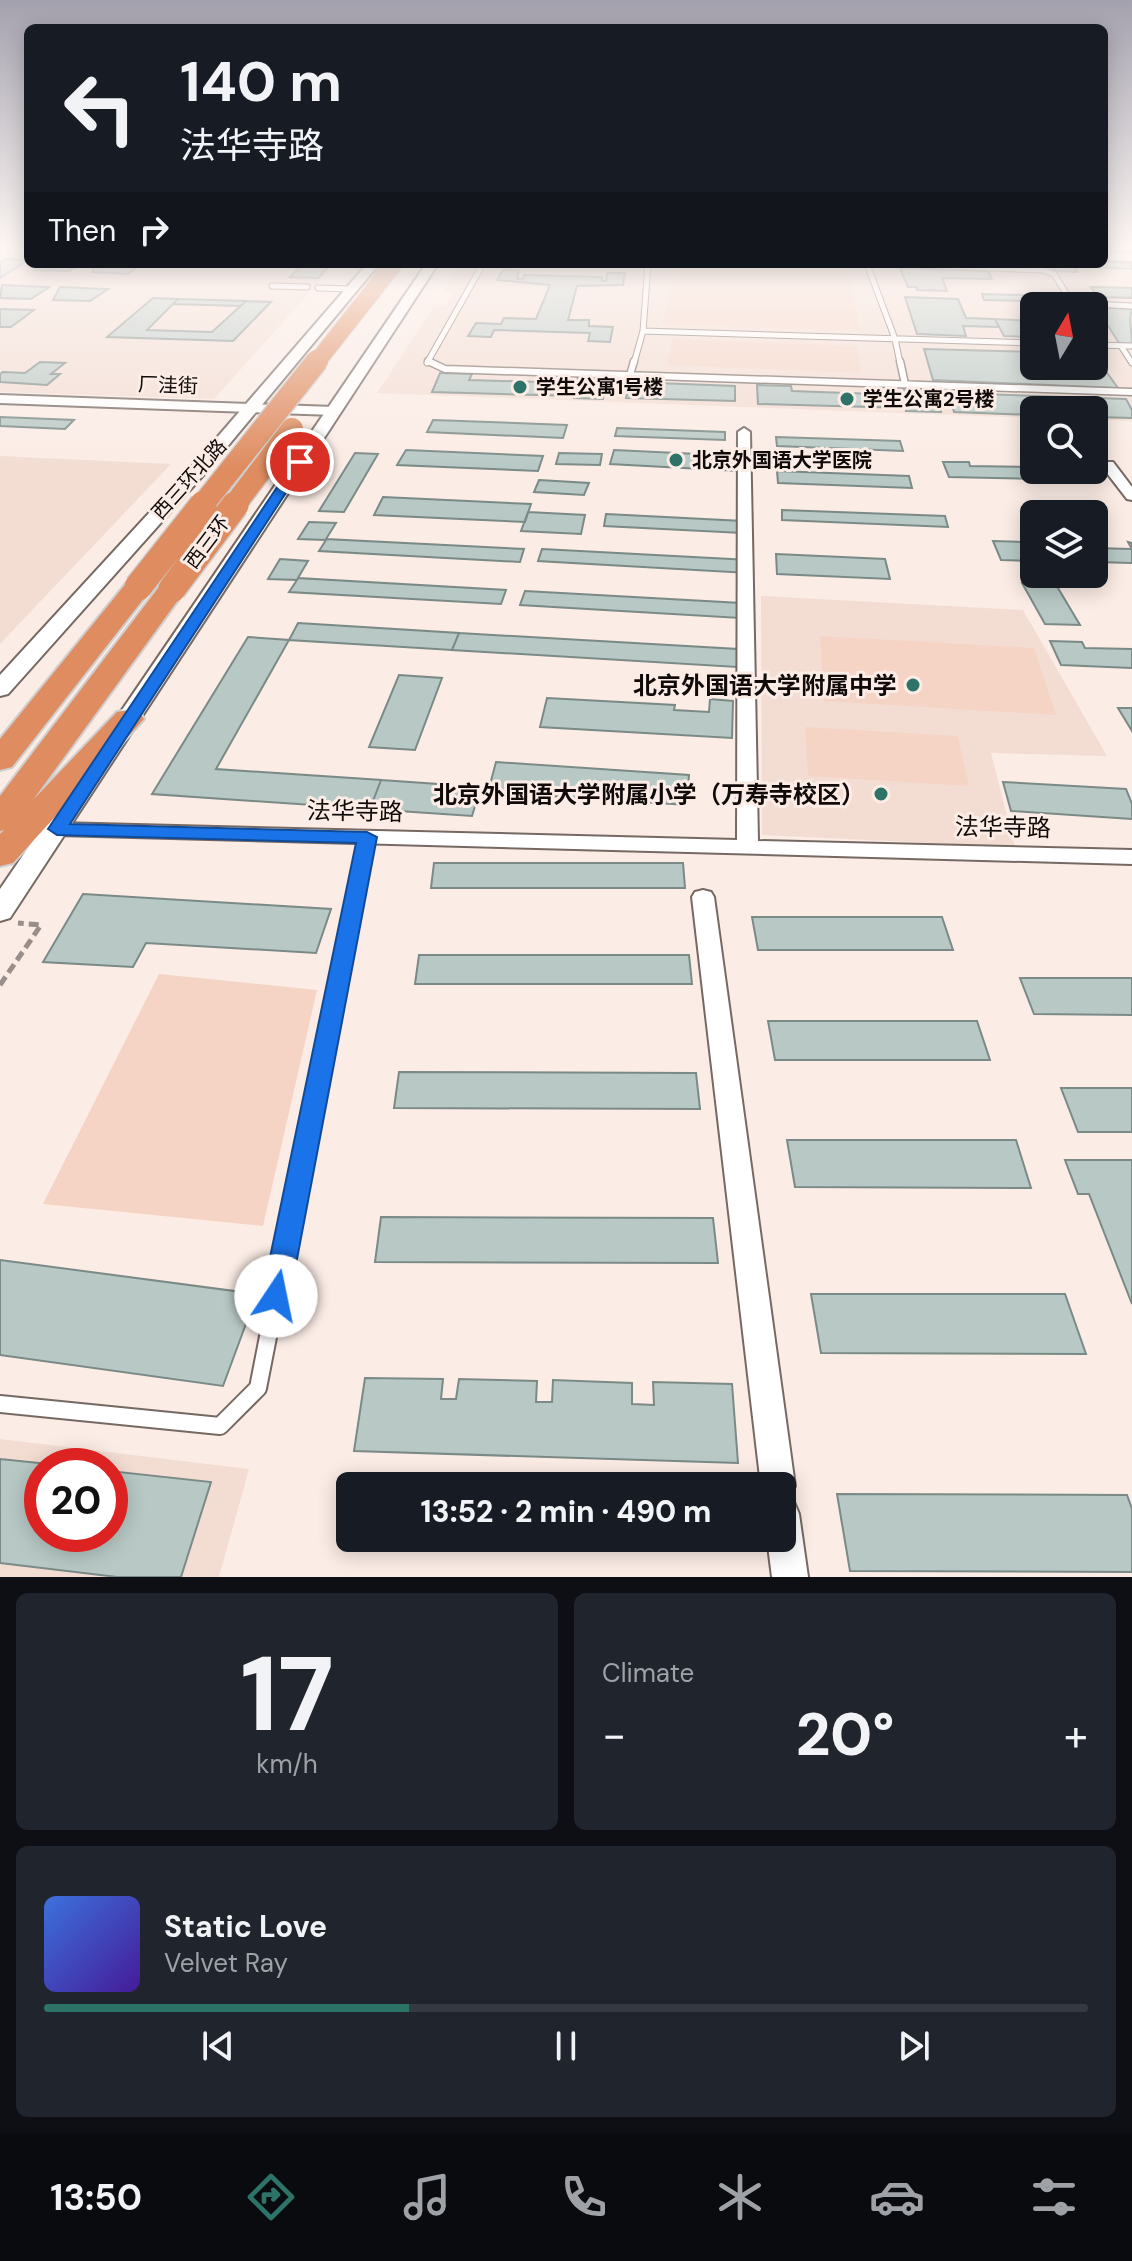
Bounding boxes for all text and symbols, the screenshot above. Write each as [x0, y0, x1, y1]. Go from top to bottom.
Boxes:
text: 140 m [180, 45, 342, 118]
icon: left [48, 56, 152, 160]
text: 法华寺路 [180, 122, 324, 169]
icon: right [132, 208, 176, 252]
text: Then [48, 211, 116, 250]
north arrow [1020, 292, 1108, 380]
map controls [1020, 292, 1108, 588]
street label: 厂洼街 [138, 371, 198, 399]
place label: 学生公寓1号楼 [536, 374, 663, 400]
marker: 学生公寓1号楼 [511, 378, 529, 396]
place label: 学生公寓2号楼 [863, 386, 995, 412]
marker: 学生公寓2号楼 [838, 390, 856, 408]
button: search [1020, 396, 1108, 484]
pin [266, 428, 334, 496]
street label: 西三环北路 [146, 433, 232, 525]
icon: arrive [278, 440, 322, 484]
place label: 北京外国语大学医院 [692, 447, 872, 473]
marker: 北京外国语大学医院 [667, 451, 685, 469]
button: layers [1020, 500, 1108, 588]
street label: 西三环 [179, 510, 235, 574]
place label: 北京外国语大学附属中学 [633, 670, 897, 701]
marker: 北京外国语大学附属中学 [904, 676, 922, 694]
place label: 北京外国语大学附属小学（万寿寺校区） [433, 779, 865, 810]
marker: 北京外国语大学附属小学（万寿寺校区） [872, 785, 890, 803]
street label: 法华寺路 [307, 795, 403, 827]
street label: 法华寺路 [955, 811, 1051, 843]
position arrow [234, 1254, 318, 1338]
speed limit sign: 20 [24, 1448, 128, 1552]
text: 13:52 · 2 min · 490 m [421, 1492, 712, 1531]
text: 17 [240, 1627, 334, 1762]
text: Climate [602, 1656, 694, 1690]
text: 20° [796, 1695, 894, 1774]
text: − [602, 1706, 626, 1764]
text: + [1064, 1706, 1088, 1764]
text: km/h [256, 1747, 318, 1781]
text: Static Love [164, 1907, 327, 1946]
text: Velvet Ray [164, 1946, 288, 1980]
icon: previous [196, 2024, 240, 2068]
icon: pause [544, 2024, 588, 2068]
icon: next [892, 2024, 936, 2068]
icon: directions [243, 2169, 299, 2225]
icon: music [399, 2169, 455, 2225]
icon: phone [556, 2169, 612, 2225]
icon: climate [712, 2169, 768, 2225]
icon: car [869, 2169, 925, 2225]
icon: filters [1026, 2169, 1082, 2225]
text: 13:50 [50, 2174, 142, 2221]

